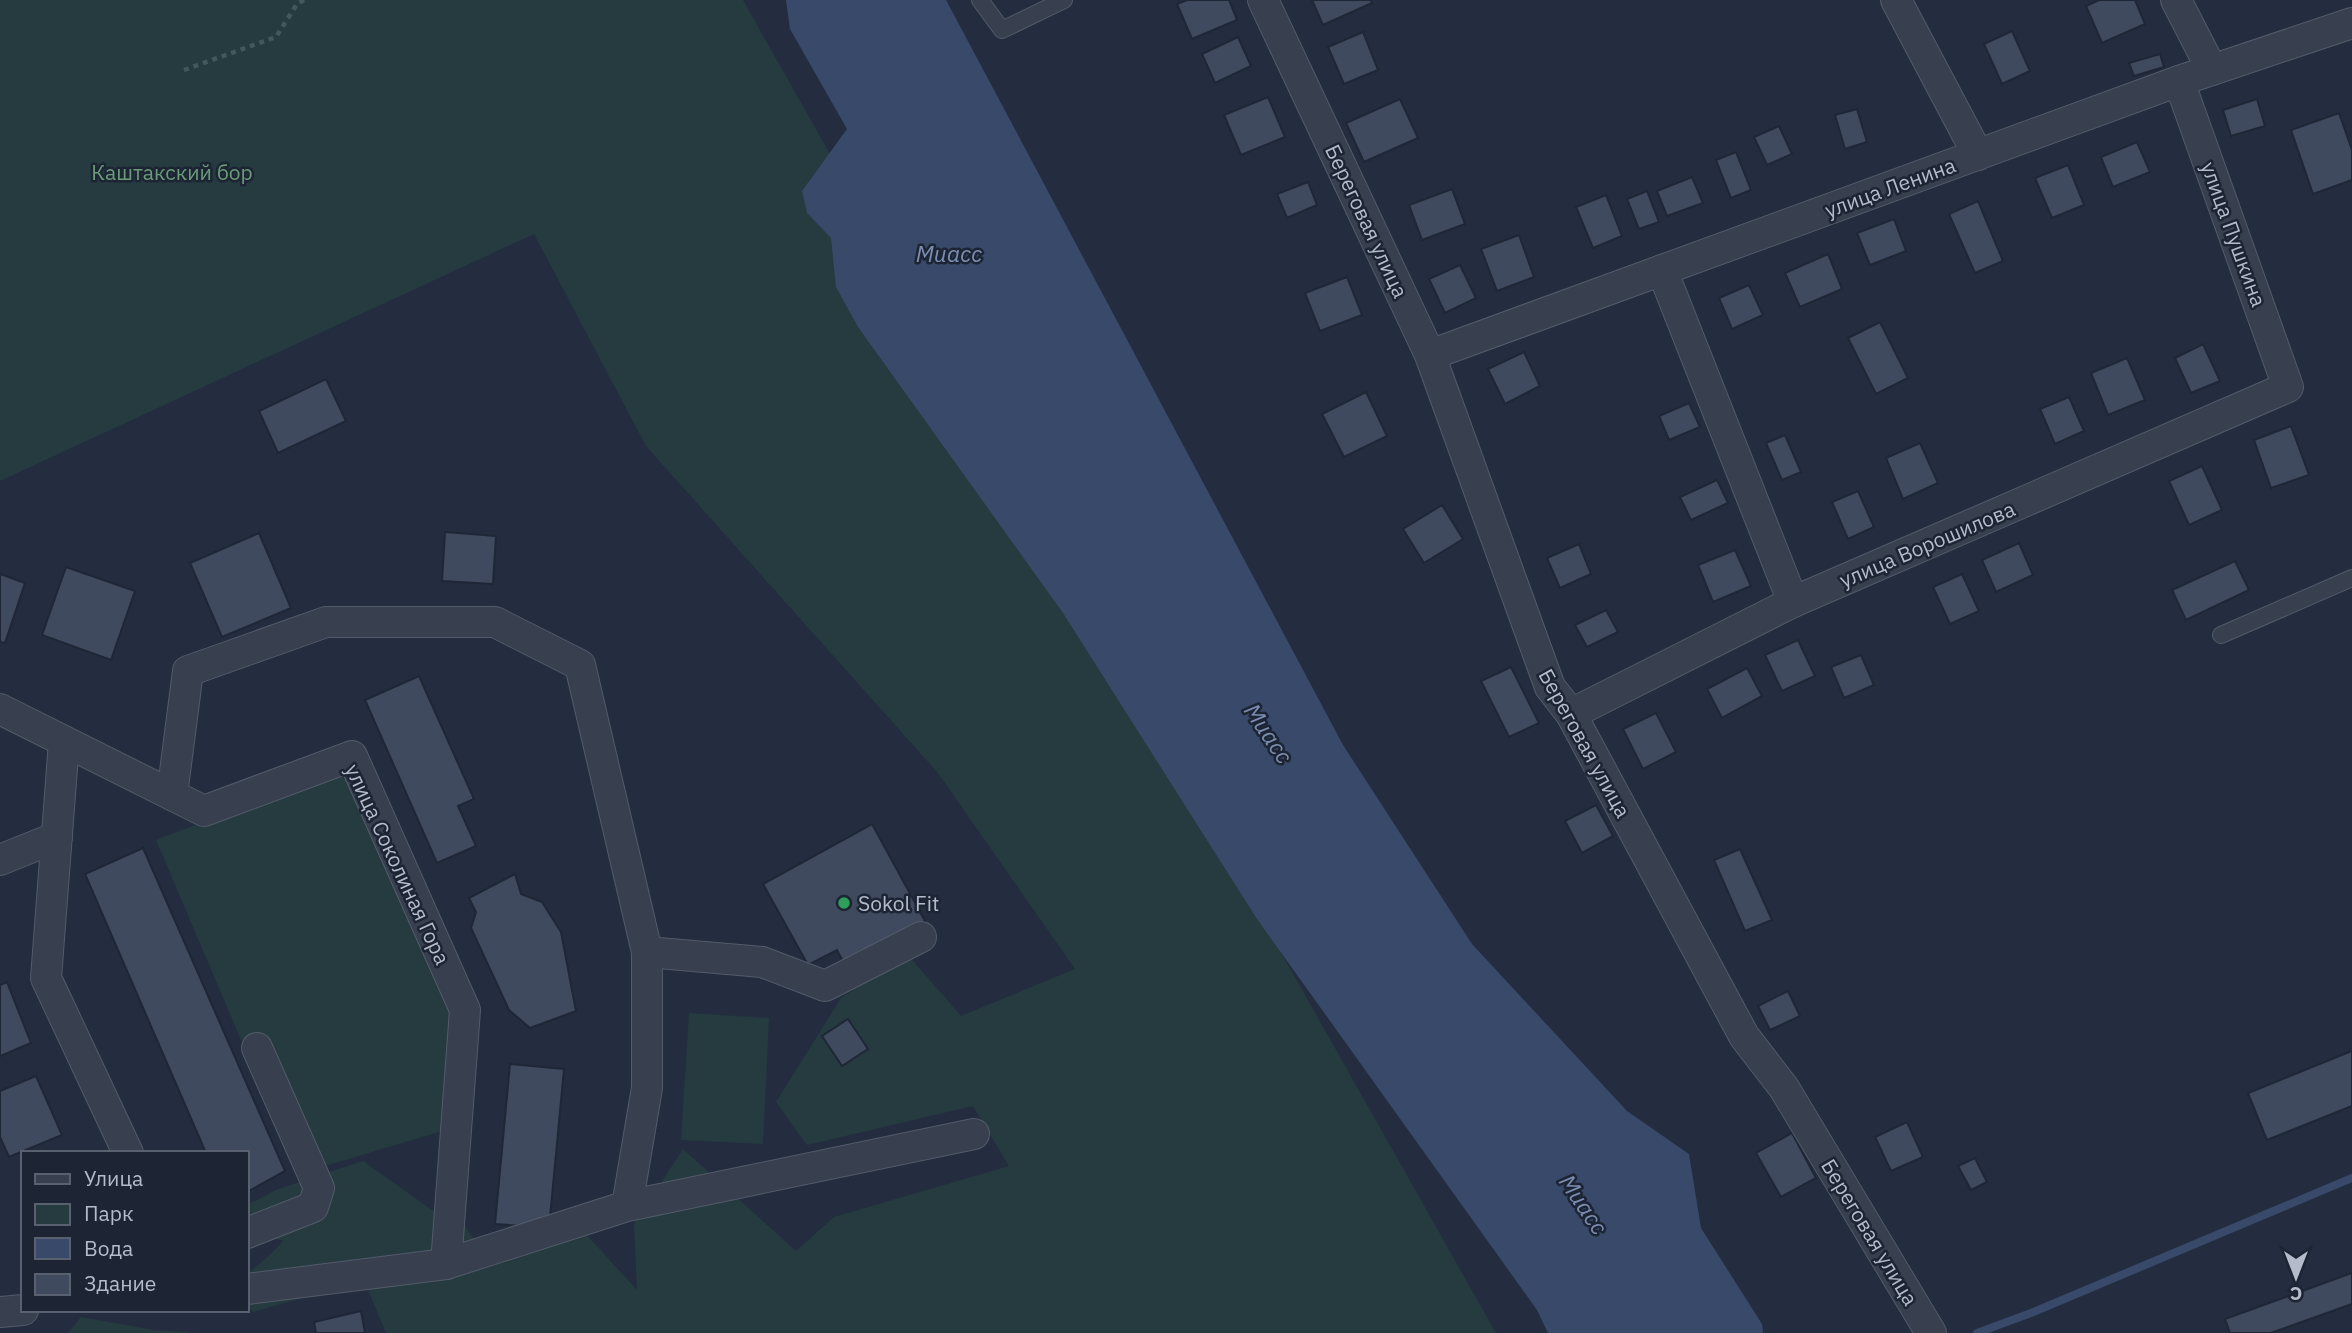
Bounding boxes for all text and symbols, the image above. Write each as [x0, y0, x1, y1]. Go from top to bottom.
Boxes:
street label: Береговая улица [1319, 140, 1415, 302]
street label: улица Ленина [1821, 150, 1959, 224]
park label: Каштакский бор [91, 158, 253, 186]
street label: улица Пушкина [2195, 158, 2273, 310]
water label: Миасс [916, 238, 982, 268]
street label: улица Ворошилова [1835, 494, 2019, 594]
street label: Береговая улица [1532, 663, 1638, 823]
water label: Миасс [1238, 697, 1300, 769]
street label: улица Соколиная Гора [339, 759, 457, 969]
place label: Sokol Fit [858, 889, 939, 917]
marker: Sokol Fit [836, 895, 852, 911]
legend [21, 1151, 248, 1312]
street label: Береговая улица [1815, 1154, 1925, 1310]
text: Улица [84, 1164, 143, 1192]
water label: Миасс [1553, 1168, 1615, 1240]
text: Парк [84, 1199, 134, 1227]
text: Вода [84, 1234, 133, 1262]
north arrow [2261, 1242, 2331, 1312]
text: Здание [84, 1269, 156, 1297]
text: С [2290, 1282, 2302, 1306]

